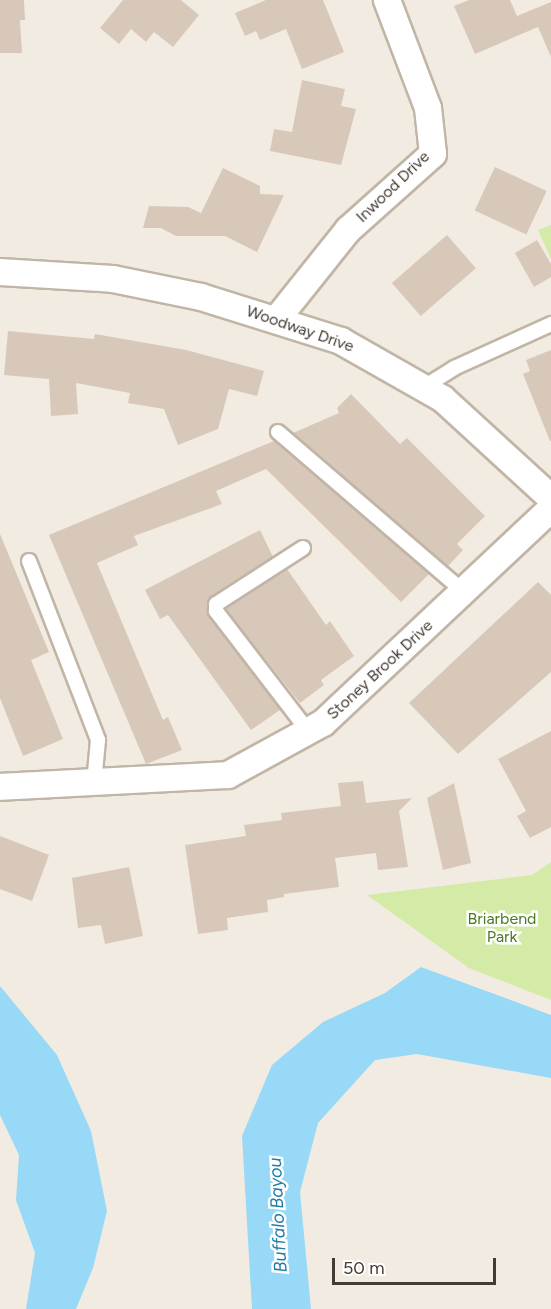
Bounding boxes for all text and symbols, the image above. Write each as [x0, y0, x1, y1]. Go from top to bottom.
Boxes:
street label: Inwood Drive [352, 147, 434, 227]
street label: Woodway Drive [244, 302, 356, 356]
street label: Stoney Brook Drive [323, 616, 437, 724]
park label: Briarbend Park [468, 909, 536, 947]
water label: Buffalo Bayou [264, 1157, 292, 1273]
scale bar [335, 1246, 498, 1284]
text: 50 m [343, 1257, 385, 1279]

